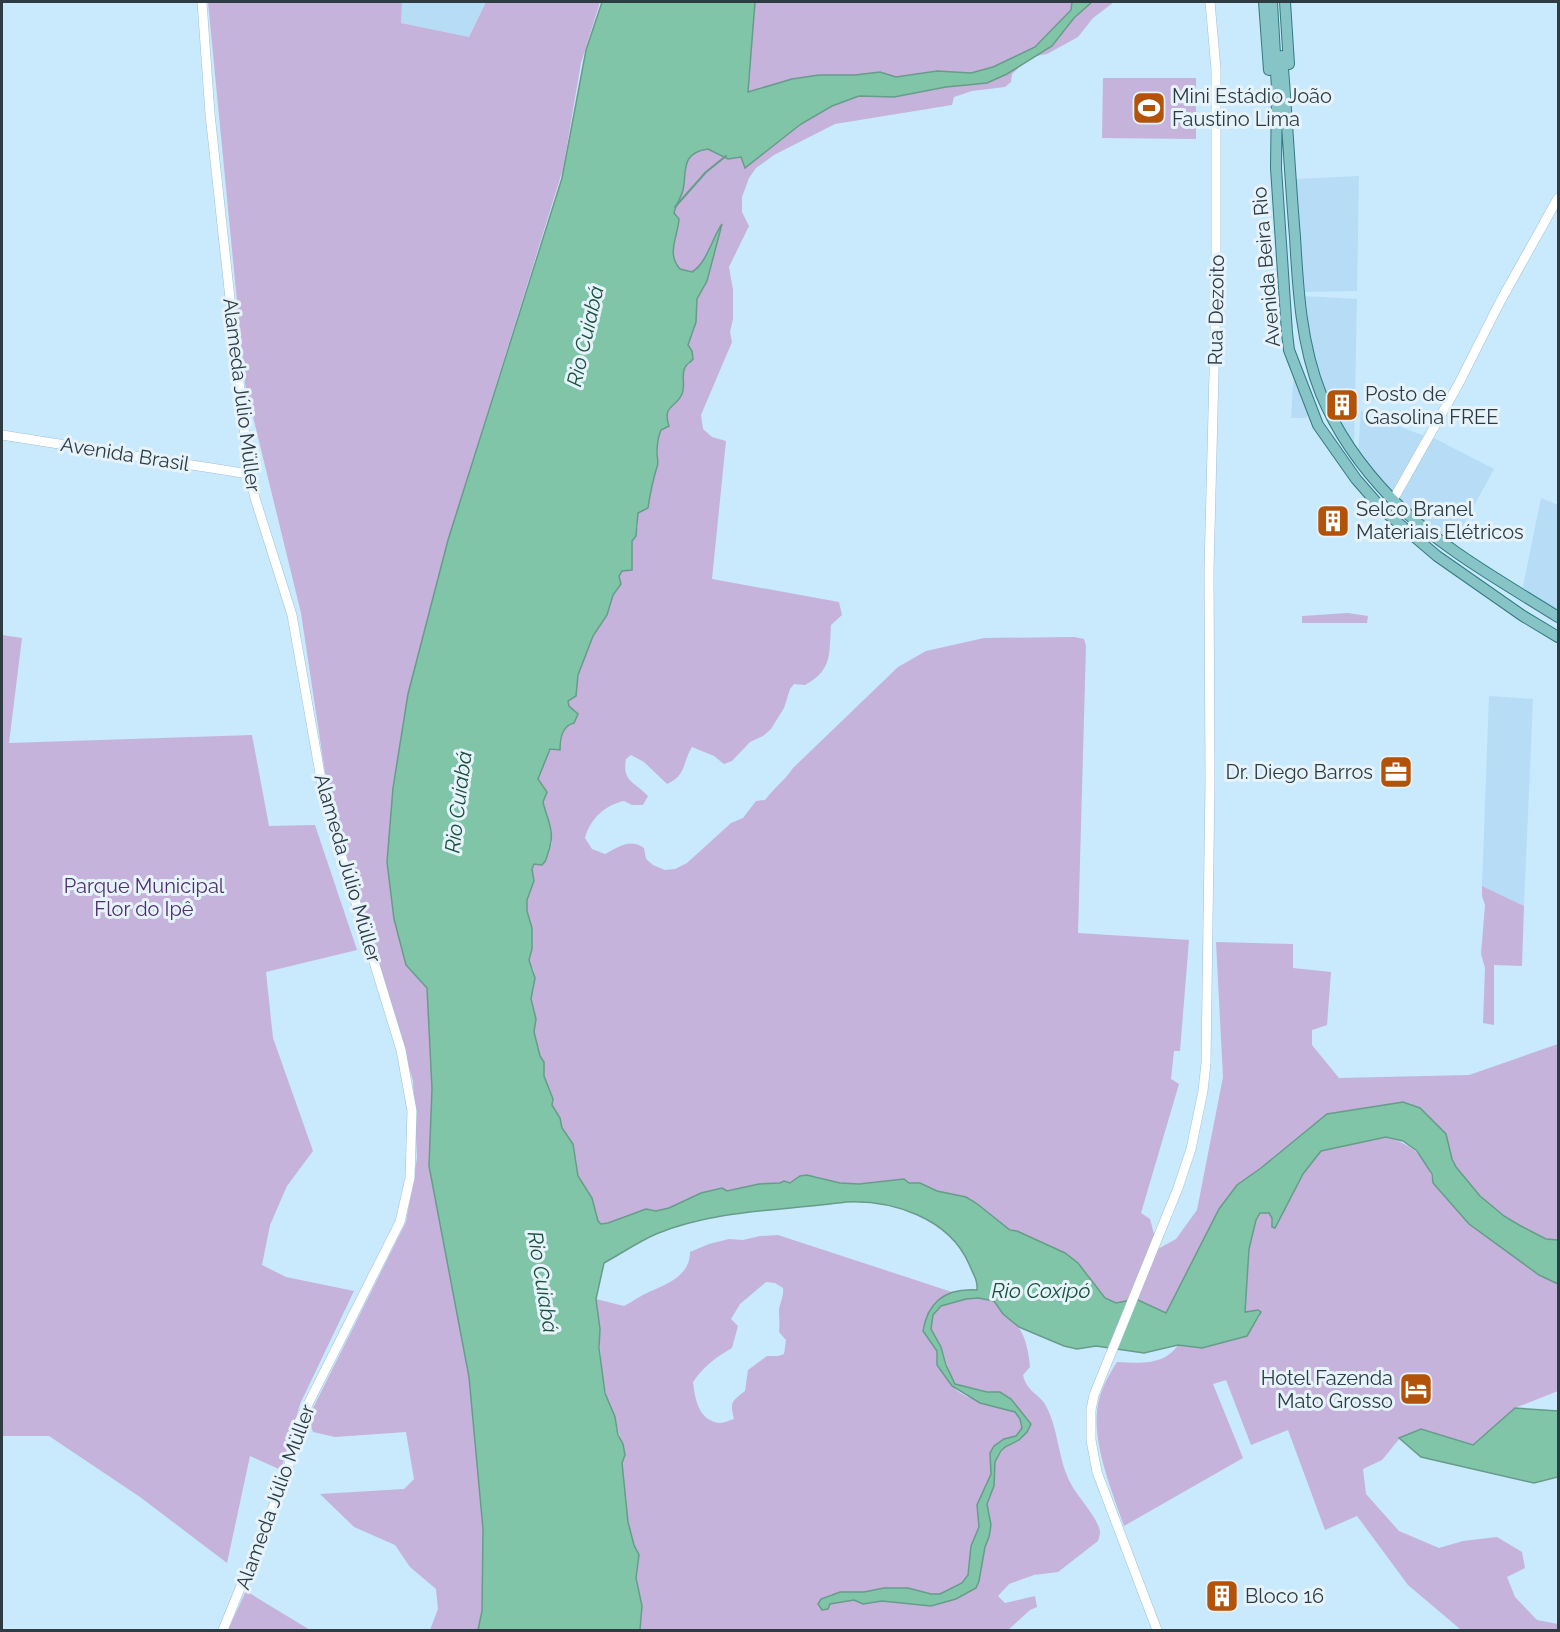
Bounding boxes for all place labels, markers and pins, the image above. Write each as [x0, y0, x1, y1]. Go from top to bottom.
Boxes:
place label: Mini Estádio João Faustino Lima [1172, 84, 1332, 131]
sports icon: Mini Estádio João Faustino Lima [1131, 90, 1167, 126]
place label: Posto de Gasolina FREE [1365, 382, 1498, 429]
building icon: Posto de Gasolina FREE [1324, 387, 1360, 423]
place label: Selco Branel Materiais Elétricos [1356, 497, 1524, 544]
building icon: Selco Branel Materiais Elétricos [1315, 503, 1351, 539]
office icon: Dr. Diego Barros [1378, 754, 1414, 790]
place label: Dr. Diego Barros [1225, 760, 1373, 784]
place label: Hotel Fazenda Mato Grosso [1261, 1366, 1393, 1413]
hotel icon: Hotel Fazenda Mato Grosso [1398, 1371, 1434, 1407]
building icon: Bloco 16 [1204, 1578, 1240, 1614]
place label: Bloco 16 [1245, 1584, 1324, 1608]

